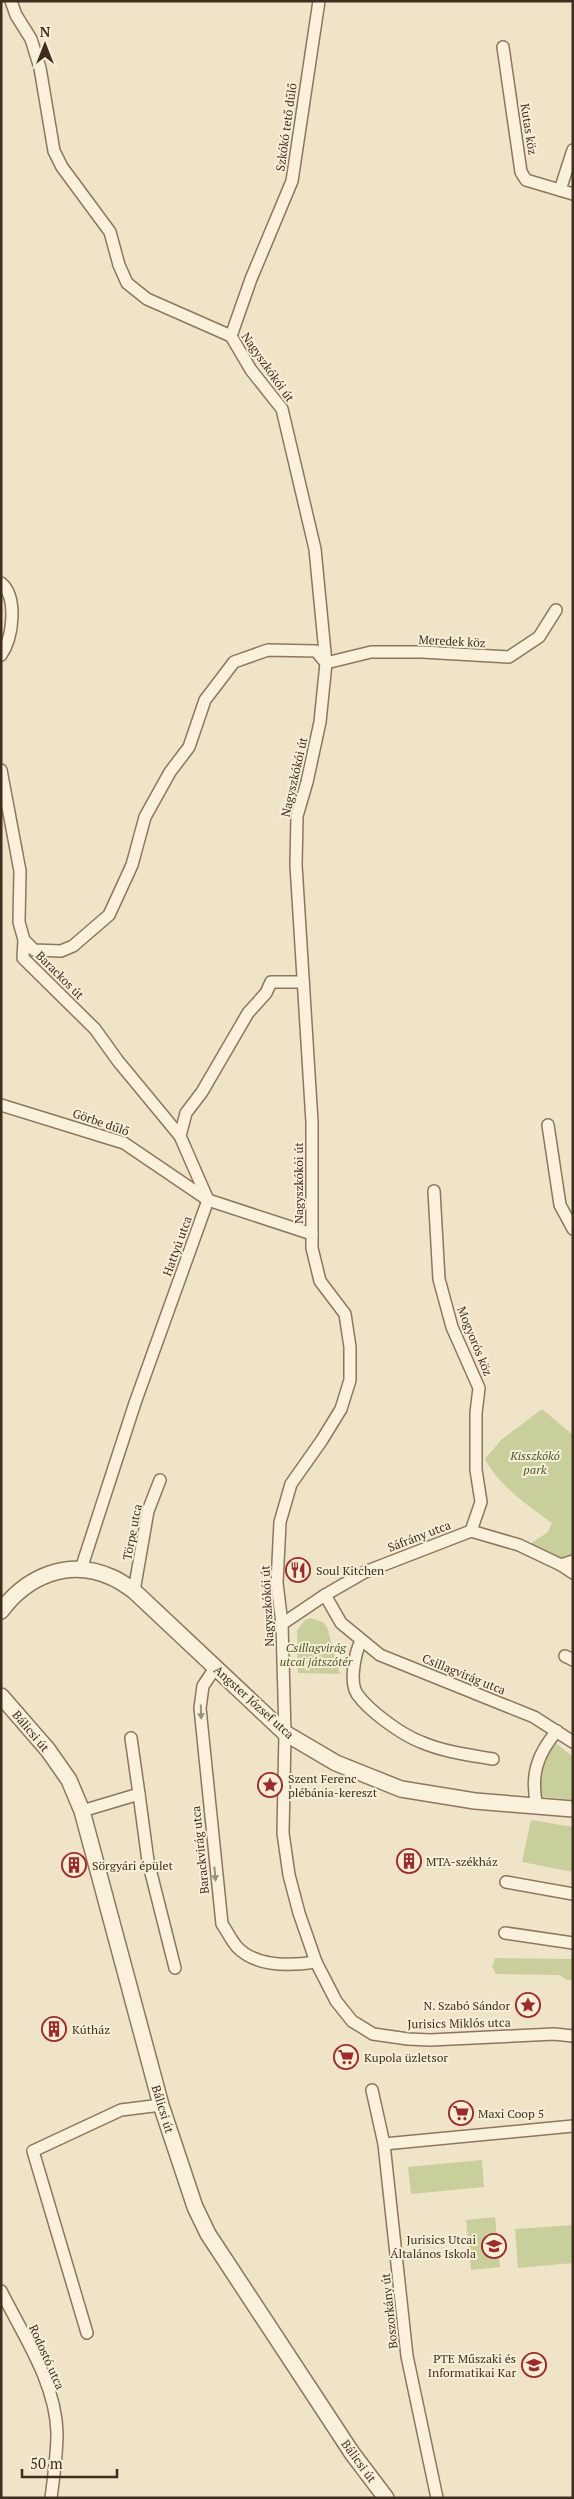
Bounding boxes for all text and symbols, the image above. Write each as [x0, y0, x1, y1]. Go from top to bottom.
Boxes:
north arrow [20, 20, 70, 70]
text: N [40, 22, 51, 41]
street label: Szkókó tető dűlő [272, 82, 300, 172]
street label: Kutas köz [518, 102, 540, 156]
street label: Nagyszkókói út [238, 329, 298, 405]
street label: Meredek köz [418, 632, 486, 650]
street label: Nagyszkókói út [278, 735, 311, 818]
street label: Barackos út [33, 948, 88, 1003]
street label: Görbe dűlő [71, 1105, 132, 1139]
street label: Nagyszkókói út [291, 1142, 306, 1224]
street label: Hattyú utca [159, 1214, 195, 1278]
street label: Mogyorós köz [454, 1304, 496, 1378]
park label: Kisszkókó park [509, 1448, 560, 1477]
street label: Törpe utca [119, 1503, 145, 1561]
street label: Sáfrány utca [385, 1517, 453, 1555]
restaurant icon: Soul Kitchen [285, 1557, 311, 1583]
place label: Soul Kitchen [316, 1563, 384, 1578]
street label: Nagyszkókói út [257, 1564, 277, 1647]
park label: Csillagvirág utcai játszótér [280, 1640, 354, 1669]
street label: Csillagvirág utca [420, 1650, 508, 1698]
street label: Angster József utca [211, 1662, 297, 1742]
one-way arrow [197, 1704, 205, 1720]
street label: Bálicsi út [9, 1707, 53, 1755]
place label: Szent Ferenc plébánia-kereszt [288, 1771, 378, 1800]
place icon: Szent Ferenc plébánia-kereszt [257, 1772, 283, 1798]
street label: Barackvirág utca [188, 1805, 212, 1895]
building icon: MTA-székház [396, 1848, 422, 1874]
building icon: Sörgyári épület [61, 1852, 87, 1878]
place label: MTA-székház [426, 1854, 498, 1869]
place label: Sörgyári épület [92, 1858, 174, 1873]
one-way arrow [211, 1866, 219, 1882]
place icon: N. Szabó Sándor [515, 1992, 541, 2018]
place label: N. Szabó Sándor [423, 1998, 510, 2013]
street label: Jurisics Miklós utca [407, 2015, 511, 2031]
building icon: Kútház [41, 2016, 67, 2042]
place label: Kútház [72, 2022, 110, 2037]
supermarket icon: Kupola üzletsor [333, 2044, 359, 2070]
place label: Kupola üzletsor [364, 2050, 448, 2065]
street label: Bálicsi út [149, 2083, 178, 2135]
supermarket icon: Maxi Coop 5 [448, 2100, 474, 2126]
place label: Maxi Coop 5 [478, 2106, 544, 2121]
place label: Jurisics Utcai Általános Iskola [390, 2232, 476, 2261]
school or university icon: Jurisics Utcai Általános Iskola [481, 2233, 507, 2259]
street label: Boszorkány út [378, 2272, 400, 2350]
street label: Rodostó utca [26, 2322, 68, 2392]
place label: PTE Műszaki és Informatikai Kar [428, 2351, 516, 2380]
school or university icon: PTE Műszaki és Informatikai Kar [521, 2352, 547, 2378]
street label: Bálicsi út [338, 2437, 380, 2486]
scale bar [22, 2446, 118, 2478]
text: 50 m [30, 2453, 63, 2473]

